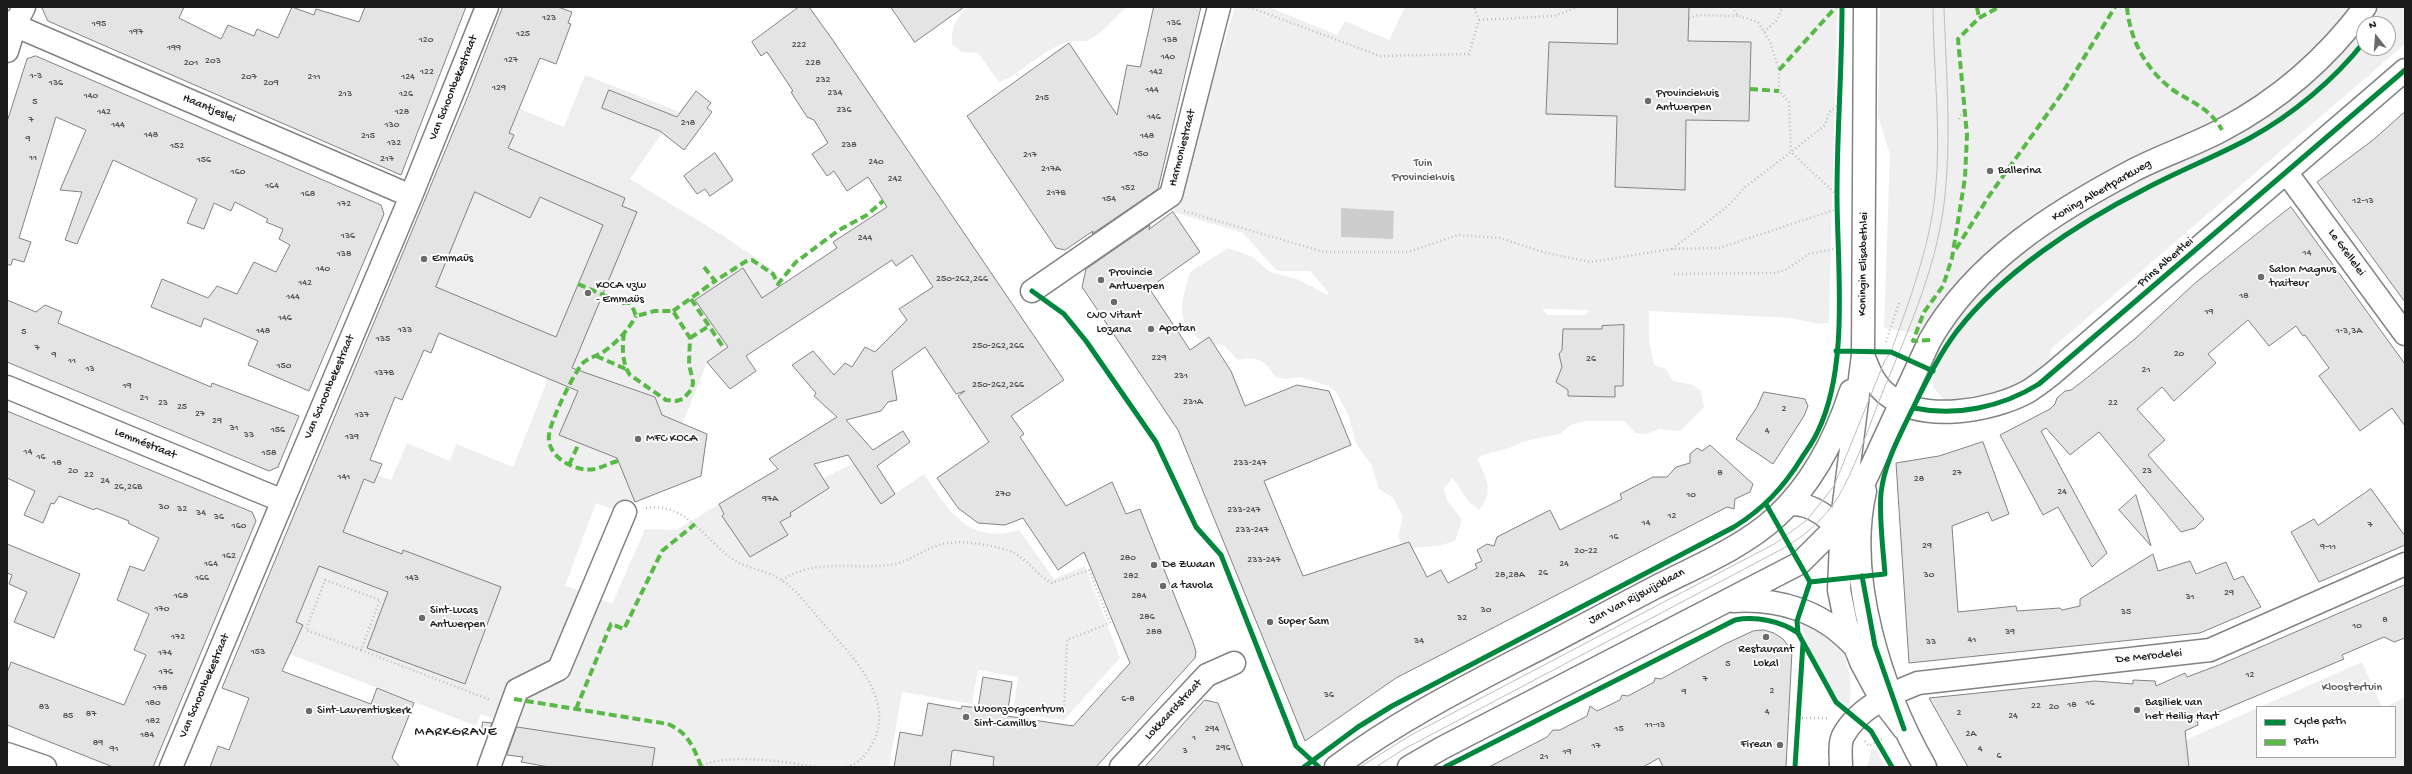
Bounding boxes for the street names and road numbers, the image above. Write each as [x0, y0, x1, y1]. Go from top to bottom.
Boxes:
street label: Van Schoonbekestraat [426, 33, 482, 143]
street label: Haantjeslei [180, 91, 238, 127]
street label: Harmoniestraat [1166, 108, 1200, 188]
street label: Koning Albertparkweg [2050, 157, 2154, 225]
street label: Koningin Elisabethlei [1856, 212, 1872, 316]
street label: Le Grellelei [2324, 227, 2368, 279]
street label: Prins Albertlei [2135, 235, 2197, 291]
street label: Van Schoonbekestraat [301, 333, 359, 441]
street label: Lemméstraat [112, 425, 178, 463]
street label: Jan Van Rijswijcklaan [1587, 566, 1687, 628]
street label: Van Schoonbekestraat [176, 632, 234, 740]
street label: De Merodelei [2115, 646, 2183, 668]
street label: Lokkaardstraat [1142, 677, 1206, 743]

